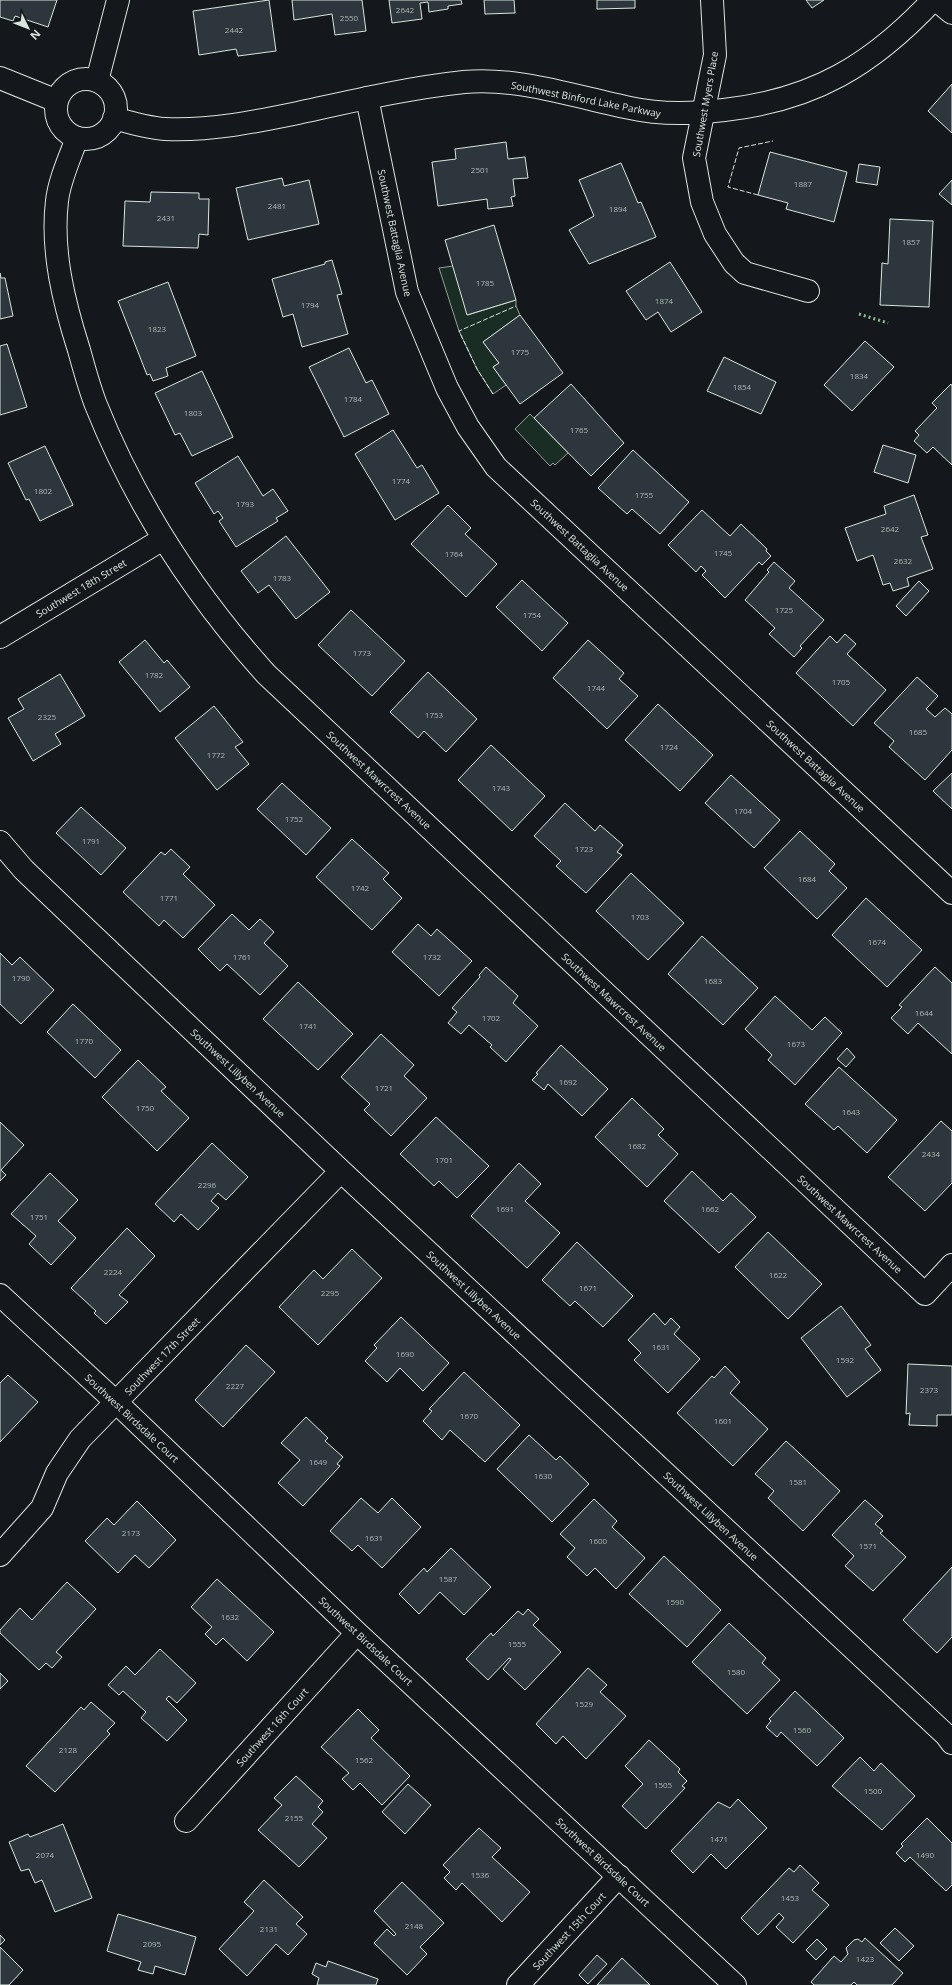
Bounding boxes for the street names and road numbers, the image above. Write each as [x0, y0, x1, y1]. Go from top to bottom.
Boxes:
street label: Southwest Myers Place [689, 50, 721, 158]
street label: Southwest Binford Lake Parkway [510, 78, 663, 121]
street label: Southwest Battaglia Avenue [375, 168, 415, 298]
street label: Southwest Battaglia Avenue [528, 496, 633, 595]
street label: Southwest 18th Street [33, 555, 129, 621]
street label: Southwest Battaglia Avenue [764, 717, 869, 816]
street label: Southwest Mawrcrest Avenue [324, 728, 435, 833]
street label: Southwest Mawrcrest Avenue [559, 950, 670, 1055]
street label: Southwest Lillyben Avenue [188, 1025, 289, 1121]
street label: Southwest Mawrcrest Avenue [795, 1172, 906, 1277]
street label: Southwest Lillyben Avenue [424, 1247, 525, 1343]
street label: Southwest 17th Street [121, 1314, 203, 1398]
street label: Southwest Birdsdale Court [82, 1371, 182, 1466]
street label: Southwest Lillyben Avenue [661, 1468, 762, 1564]
street label: Southwest Birdsdale Court [316, 1594, 416, 1689]
street label: Southwest 16th Court [233, 1684, 311, 1769]
street label: Southwest Birdsdale Court [553, 1815, 653, 1910]
street label: Southwest 15th Court [529, 1889, 609, 1973]

